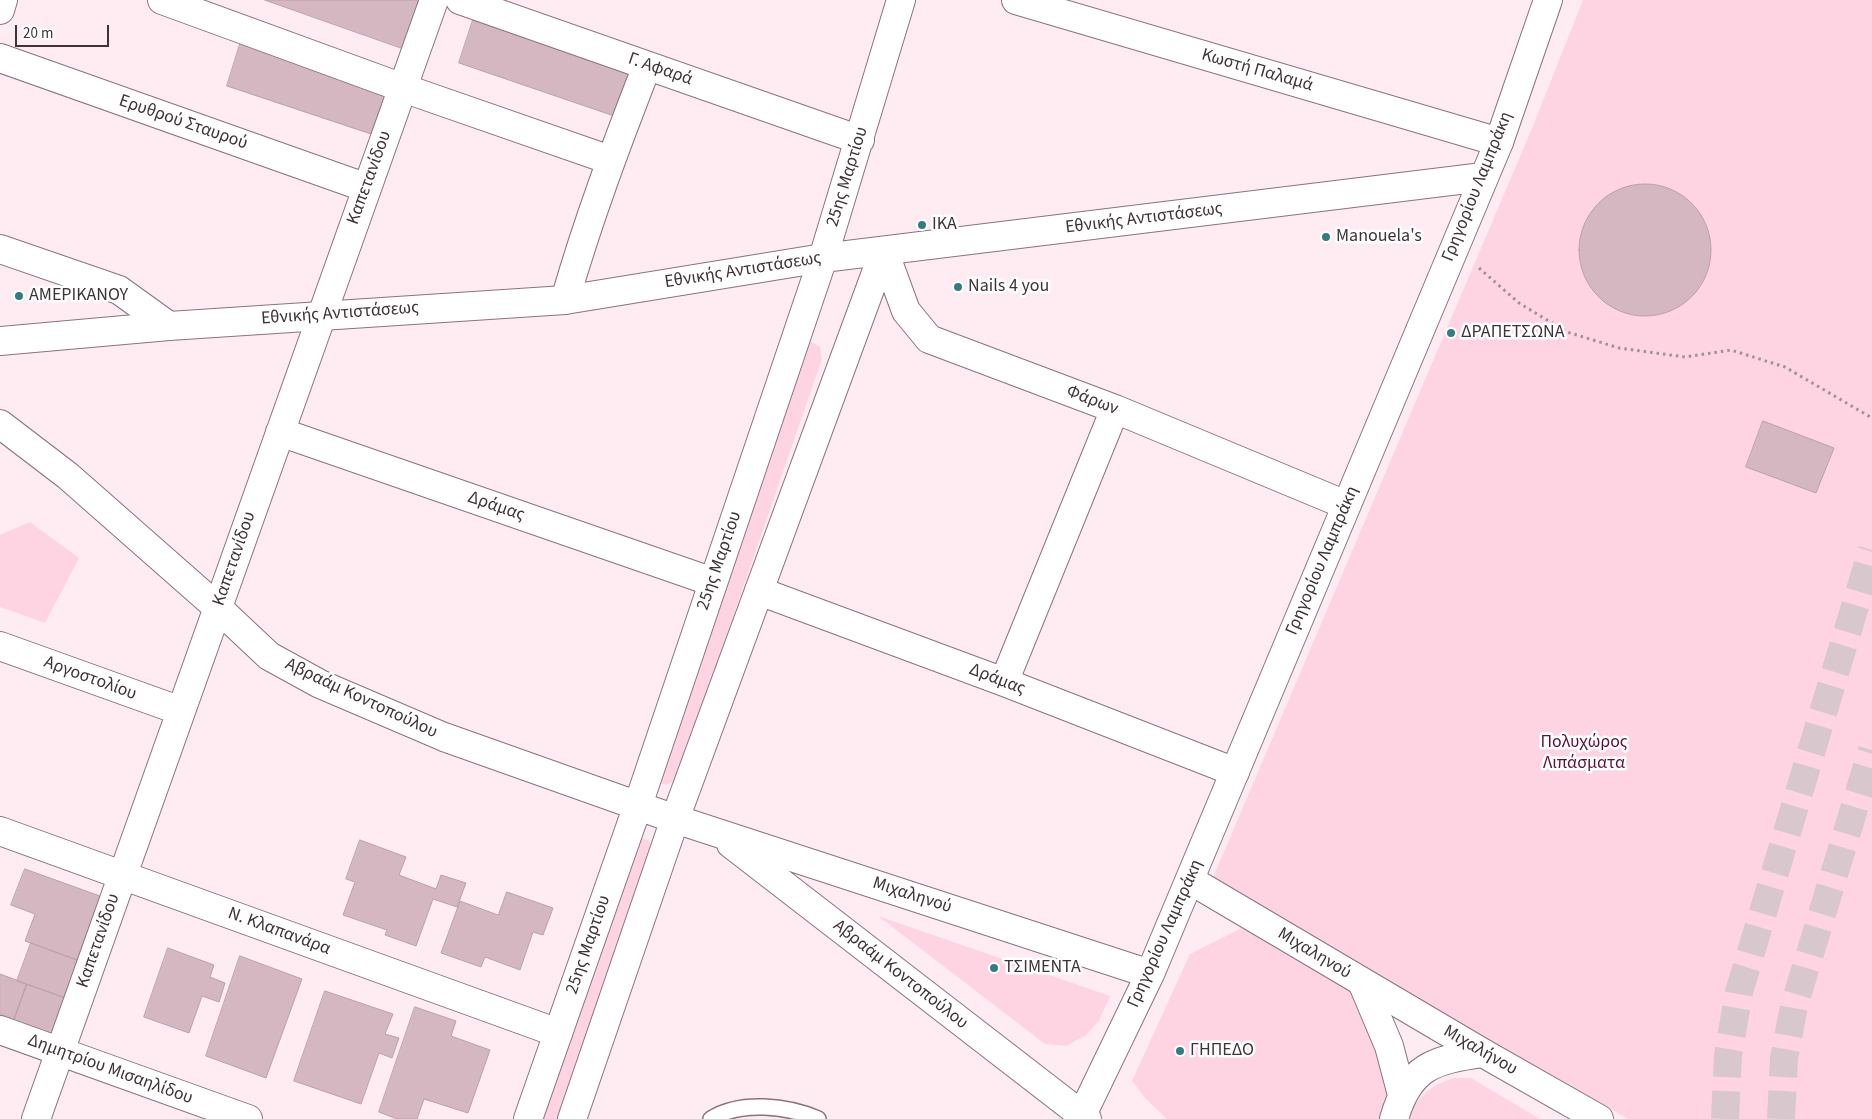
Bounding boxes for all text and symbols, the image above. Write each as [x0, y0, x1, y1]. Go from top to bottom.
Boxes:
scale bar [18, 15, 111, 47]
text: 20 m [23, 23, 53, 44]
street label: Κωστή Παλαμά [1199, 45, 1315, 97]
street label: Γ. Αφαρά [625, 49, 695, 91]
street label: Ερυθρού Σταυρού [116, 91, 250, 155]
street label: Γρηγορίου Λαμπράκη [1438, 109, 1518, 265]
street label: 25ης Μαρτίου [823, 125, 873, 229]
street label: Καπετανίδου [343, 128, 397, 228]
street label: Εθνικής Αντιστάσεως [1064, 199, 1224, 239]
place label: ΙΚΑ [932, 214, 957, 236]
marker: ΙΚΑ [916, 219, 928, 231]
place label: Manouela's [1336, 226, 1422, 248]
marker: Manouela's [1320, 231, 1332, 243]
street label: Εθνικής Αντιστάσεως [663, 248, 823, 294]
place label: Nails 4 you [968, 276, 1049, 298]
marker: Nails 4 you [952, 281, 964, 293]
place label: ΑΜΕΡΙΚΑΝΟΥ [29, 285, 128, 307]
marker: ΑΜΕΡΙΚΑΝΟΥ [13, 290, 25, 302]
street label: Εθνικής Αντιστάσεως [260, 298, 420, 330]
place label: ΔΡΑΠΕΤΣΩΝΑ [1461, 322, 1565, 344]
marker: ΔΡΑΠΕΤΣΩΝΑ [1445, 327, 1457, 339]
street label: Φάρων [1063, 381, 1121, 421]
street label: Γρηγορίου Λαμπράκη [1282, 483, 1364, 639]
street label: Δράμας [465, 487, 527, 527]
street label: Καπετανίδου [209, 509, 261, 609]
street label: 25ης Μαρτίου [693, 509, 747, 613]
street label: Αργοστολίου [41, 652, 139, 706]
street label: Αβραάμ Κοντοπούλου [281, 654, 441, 744]
street label: Δράμας [966, 659, 1028, 701]
park label: Πολυχώρος Λιπάσματα [1540, 732, 1628, 774]
street label: Γρηγορίου Λαμπράκη [1124, 857, 1208, 1011]
street label: Μιχαληνού [870, 873, 954, 919]
street label: Καπετανίδου [73, 891, 125, 991]
street label: 25ης Μαρτίου [562, 893, 616, 997]
street label: Ν. Κλαπανάρα [225, 903, 333, 961]
street label: Αβραάμ Κοντοπούλου [828, 916, 972, 1034]
street label: Μιχαληνού [1273, 924, 1355, 984]
place label: ΤΣΙΜΕΝΤΑ [1004, 957, 1081, 979]
marker: ΤΣΙΜΕΝΤΑ [988, 962, 1000, 974]
street label: Μιχαλήνου [1439, 1021, 1521, 1081]
street label: Δημητρίου Μισαηλίδου [25, 1030, 195, 1110]
place label: ΓΗΠΕΔΟ [1190, 1040, 1254, 1062]
marker: ΓΗΠΕΔΟ [1174, 1045, 1186, 1057]

